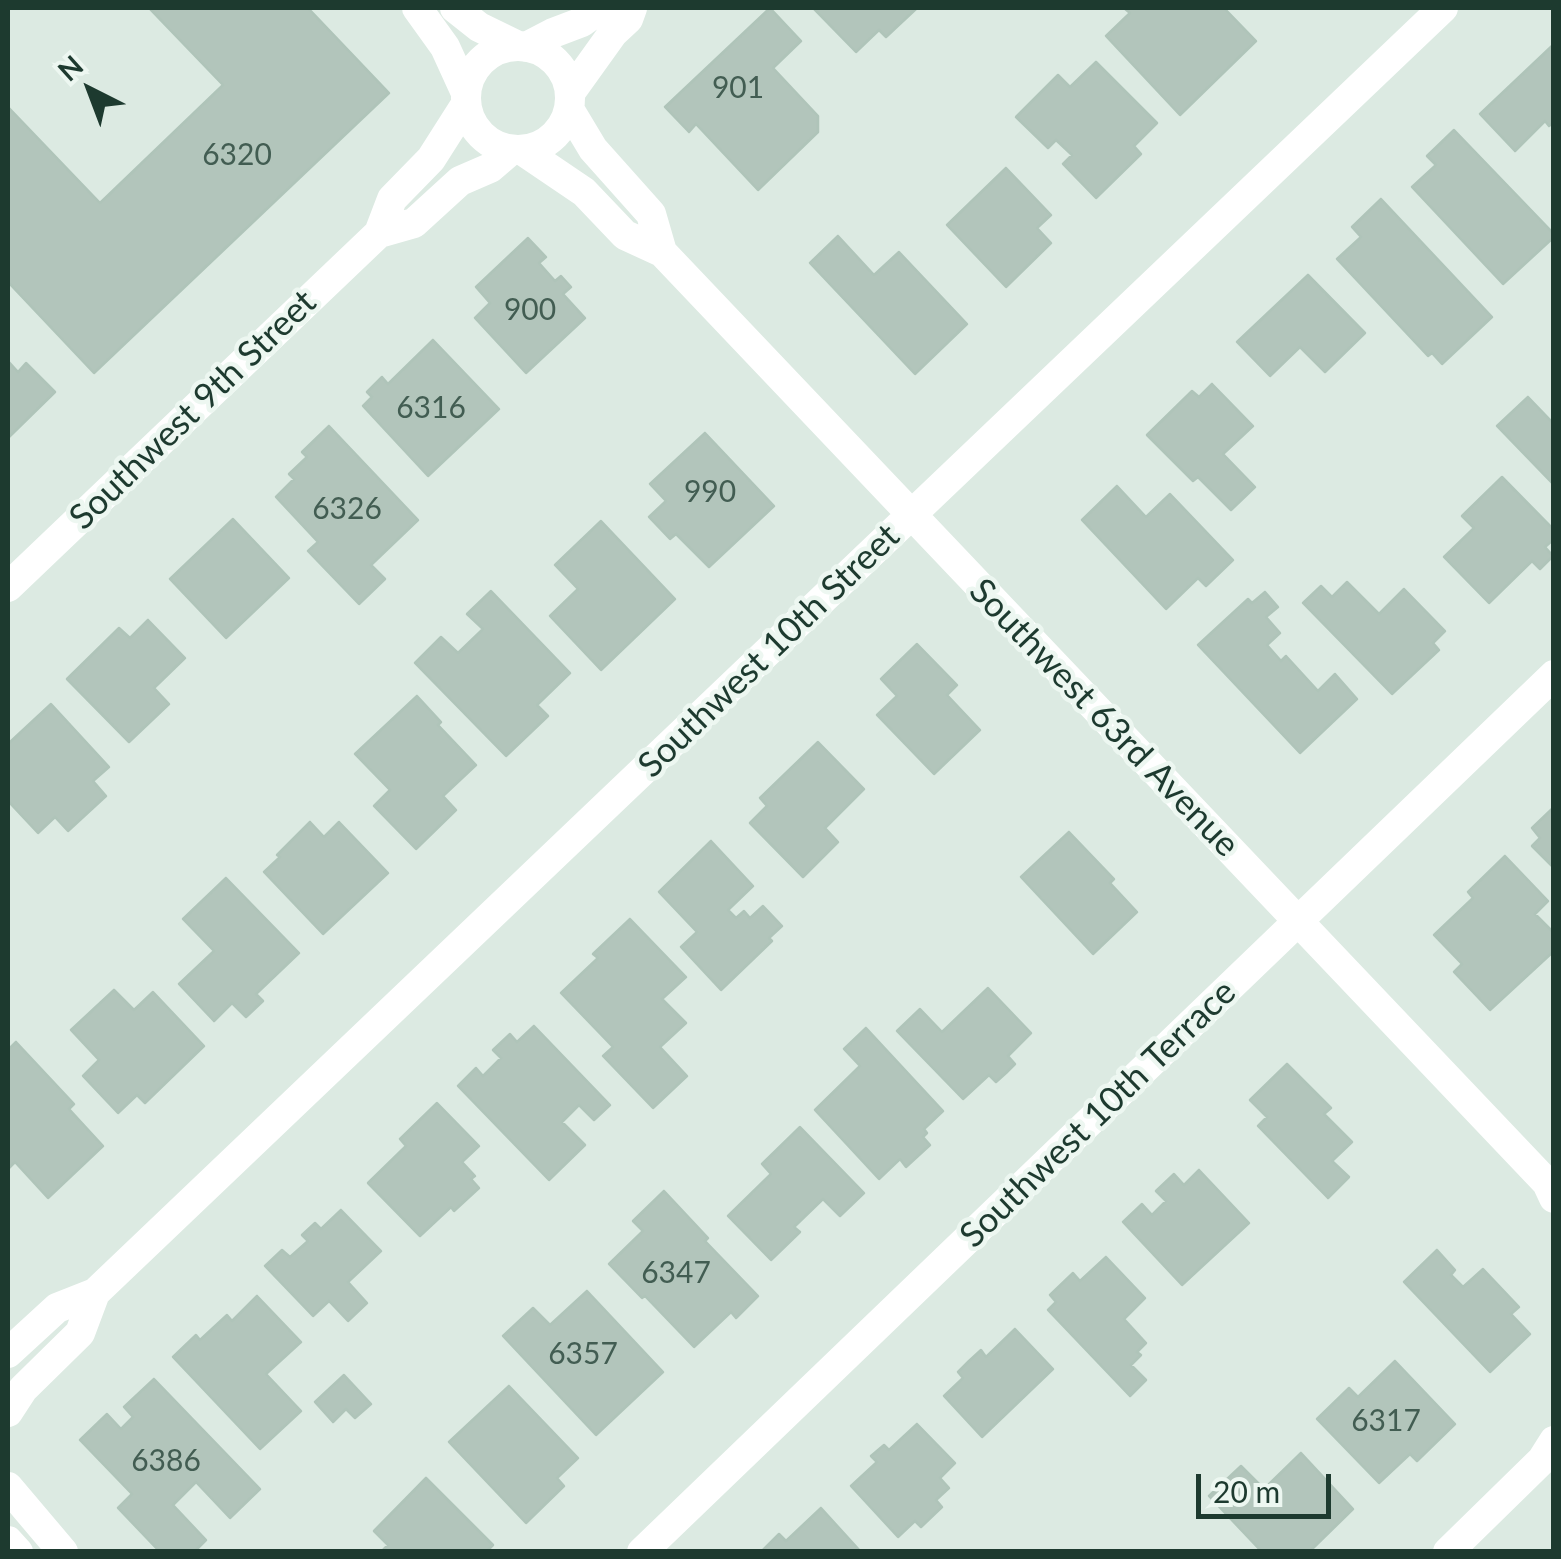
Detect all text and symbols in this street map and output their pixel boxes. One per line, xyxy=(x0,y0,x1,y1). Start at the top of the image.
north arrow xyxy=(40,40,140,140)
text: N xyxy=(51,48,89,88)
house number: 901 xyxy=(712,70,764,106)
house number: 6320 xyxy=(202,137,272,173)
street label: Southwest 9th Street xyxy=(61,282,325,538)
house number: 900 xyxy=(504,292,556,328)
house number: 6316 xyxy=(396,390,466,426)
house number: 990 xyxy=(684,474,736,510)
house number: 6326 xyxy=(312,491,382,527)
street label: Southwest 10th Street xyxy=(630,516,908,786)
street label: Southwest 63rd Avenue xyxy=(960,570,1248,866)
street label: Southwest 10th Terrace xyxy=(952,972,1244,1256)
house number: 6347 xyxy=(641,1255,711,1291)
house number: 6357 xyxy=(548,1336,618,1372)
house number: 6317 xyxy=(1351,1403,1421,1439)
house number: 6386 xyxy=(131,1443,201,1479)
scale bar xyxy=(1201,1454,1336,1516)
text: 20 m xyxy=(1213,1473,1280,1509)

